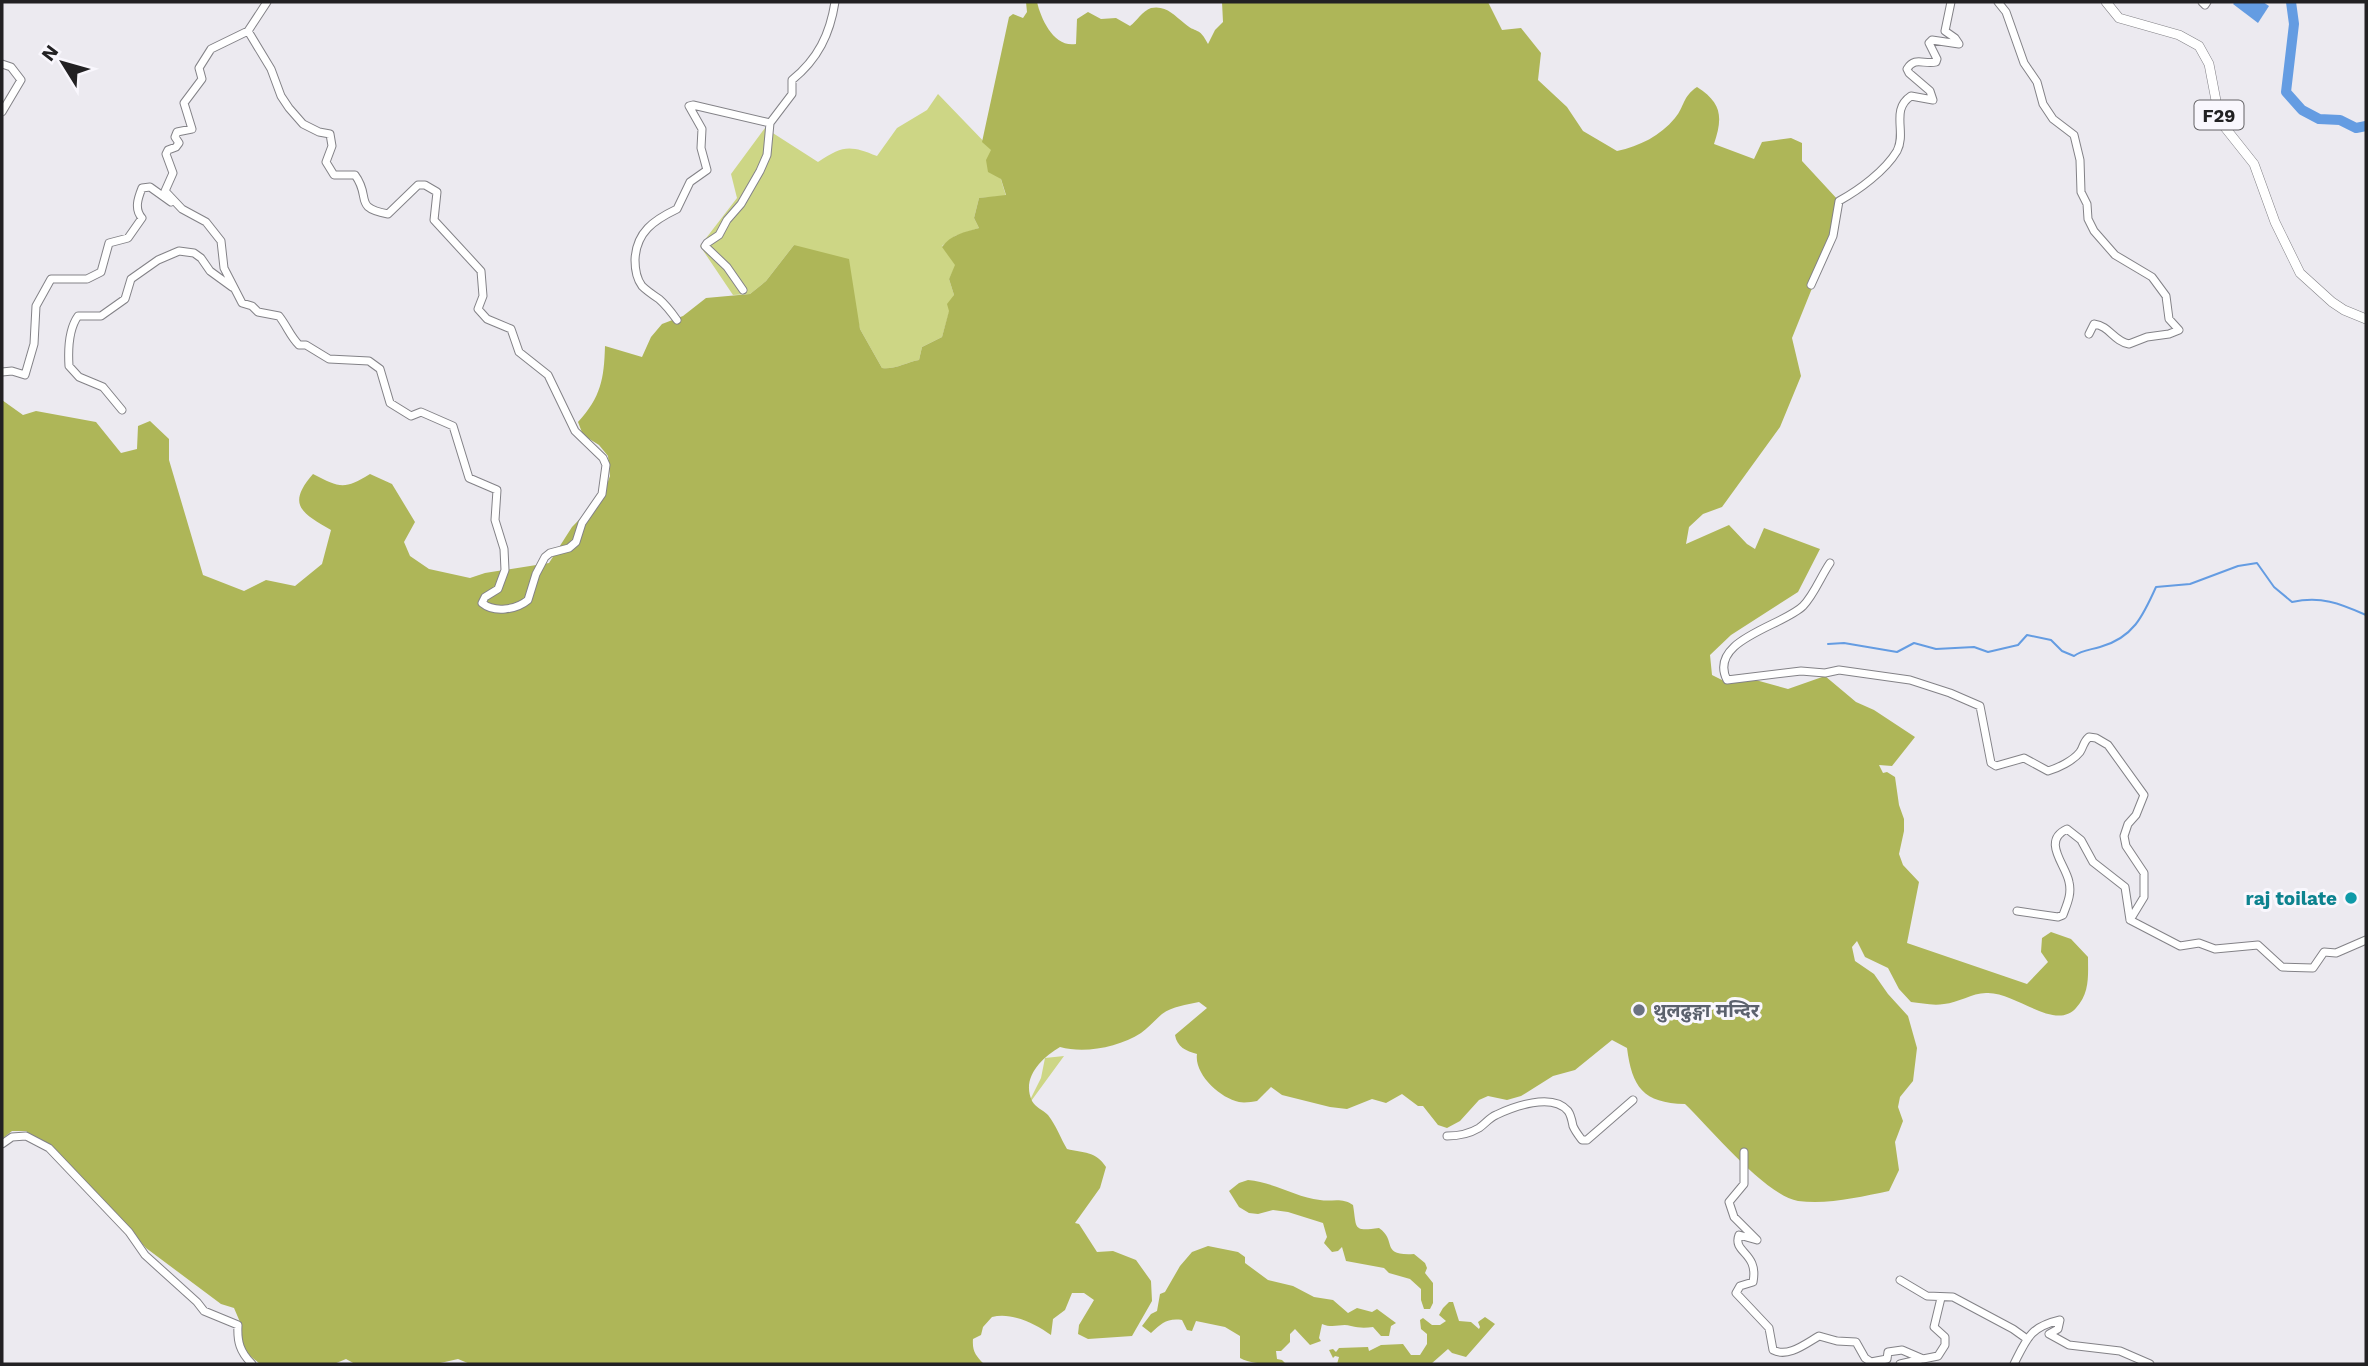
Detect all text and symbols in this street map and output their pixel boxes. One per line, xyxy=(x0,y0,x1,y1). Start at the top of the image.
north arrow xyxy=(28,28,98,98)
text: N xyxy=(36,41,63,66)
road number: F29 xyxy=(2194,100,2244,130)
place label: raj toilate xyxy=(2246,887,2337,910)
marker: raj toilate xyxy=(2343,890,2359,906)
place label: थुलढुङ्गा मन्दिर xyxy=(1653,999,1760,1023)
marker: थुलढुङ्गा मन्दिर xyxy=(1631,1002,1647,1018)

